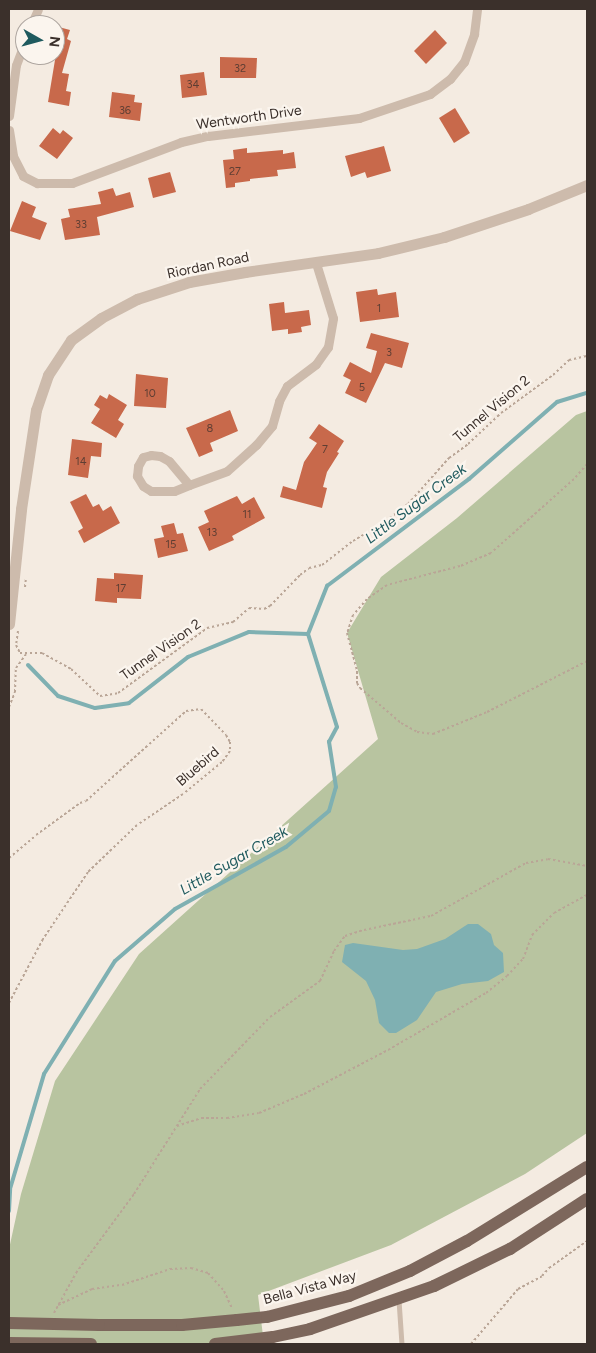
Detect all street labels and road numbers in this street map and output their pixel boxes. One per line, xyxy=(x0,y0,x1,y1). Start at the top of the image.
street label: Wentworth Drive xyxy=(195,102,303,134)
street label: Riordan Road xyxy=(165,249,251,283)
street label: Tunnel Vision 2 xyxy=(450,372,534,446)
street label: Tunnel Vision 2 xyxy=(117,616,205,684)
street label: Bluebird xyxy=(173,744,223,790)
street label: Bella Vista Way xyxy=(262,1268,358,1308)

